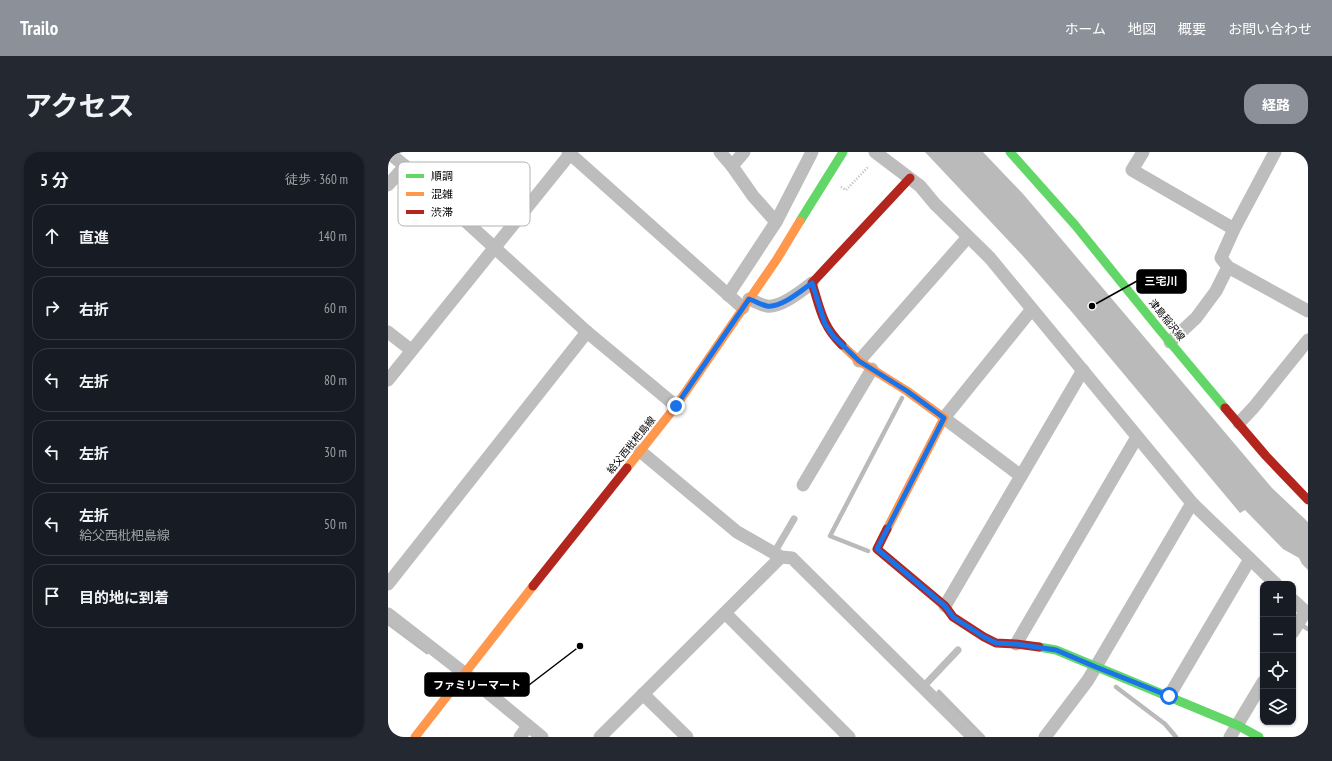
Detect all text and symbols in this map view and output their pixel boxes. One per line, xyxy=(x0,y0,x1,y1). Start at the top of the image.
text: Trailo xyxy=(20,16,58,40)
text: ホーム xyxy=(1064,20,1106,38)
text: 地図 xyxy=(1128,20,1156,38)
text: 概要 xyxy=(1178,20,1206,38)
text: お問い合わせ xyxy=(1228,20,1312,38)
button: 経路 xyxy=(1244,84,1308,124)
text: アクセス xyxy=(24,87,135,124)
legend xyxy=(398,162,530,226)
text: 5 分 xyxy=(40,169,69,191)
text: 順調 xyxy=(431,169,453,183)
text: 徒歩 · 360 m xyxy=(285,171,348,188)
text: 混雑 xyxy=(431,187,453,201)
text: 渋滞 xyxy=(431,205,453,219)
icon: ahead xyxy=(41,225,63,247)
text: 直進 xyxy=(79,228,109,247)
text: 140 m xyxy=(318,228,347,245)
callout: 三宅川 xyxy=(1137,270,1186,293)
text: 三宅川 xyxy=(1145,274,1178,288)
street label: 津島稲沢線 xyxy=(1146,296,1188,344)
icon: right xyxy=(41,297,63,319)
text: 右折 xyxy=(79,300,109,319)
text: 60 m xyxy=(324,300,347,317)
icon: left xyxy=(41,369,63,391)
text: 左折 xyxy=(79,372,109,391)
text: 80 m xyxy=(324,372,347,389)
route end xyxy=(667,397,685,415)
street label: 給父西枇杷島線 xyxy=(604,414,658,476)
icon: left xyxy=(41,441,63,463)
text: 左折 xyxy=(79,444,109,463)
text: 30 m xyxy=(324,444,347,461)
text: 左折 xyxy=(79,506,109,525)
icon: left xyxy=(41,513,63,535)
text: 50 m xyxy=(324,516,347,533)
text: 給父西枇杷島線 xyxy=(79,527,170,544)
map controls xyxy=(1260,581,1296,725)
button: + xyxy=(1260,581,1296,617)
icon: arrive xyxy=(41,585,63,607)
text: 目的地に到着 xyxy=(79,588,169,607)
button: − xyxy=(1260,617,1296,653)
button: locate xyxy=(1260,653,1296,689)
callout: ファミリーマート xyxy=(425,673,529,696)
text: ファミリーマート xyxy=(433,678,521,692)
route start xyxy=(1160,687,1178,705)
button: layers xyxy=(1260,689,1296,725)

